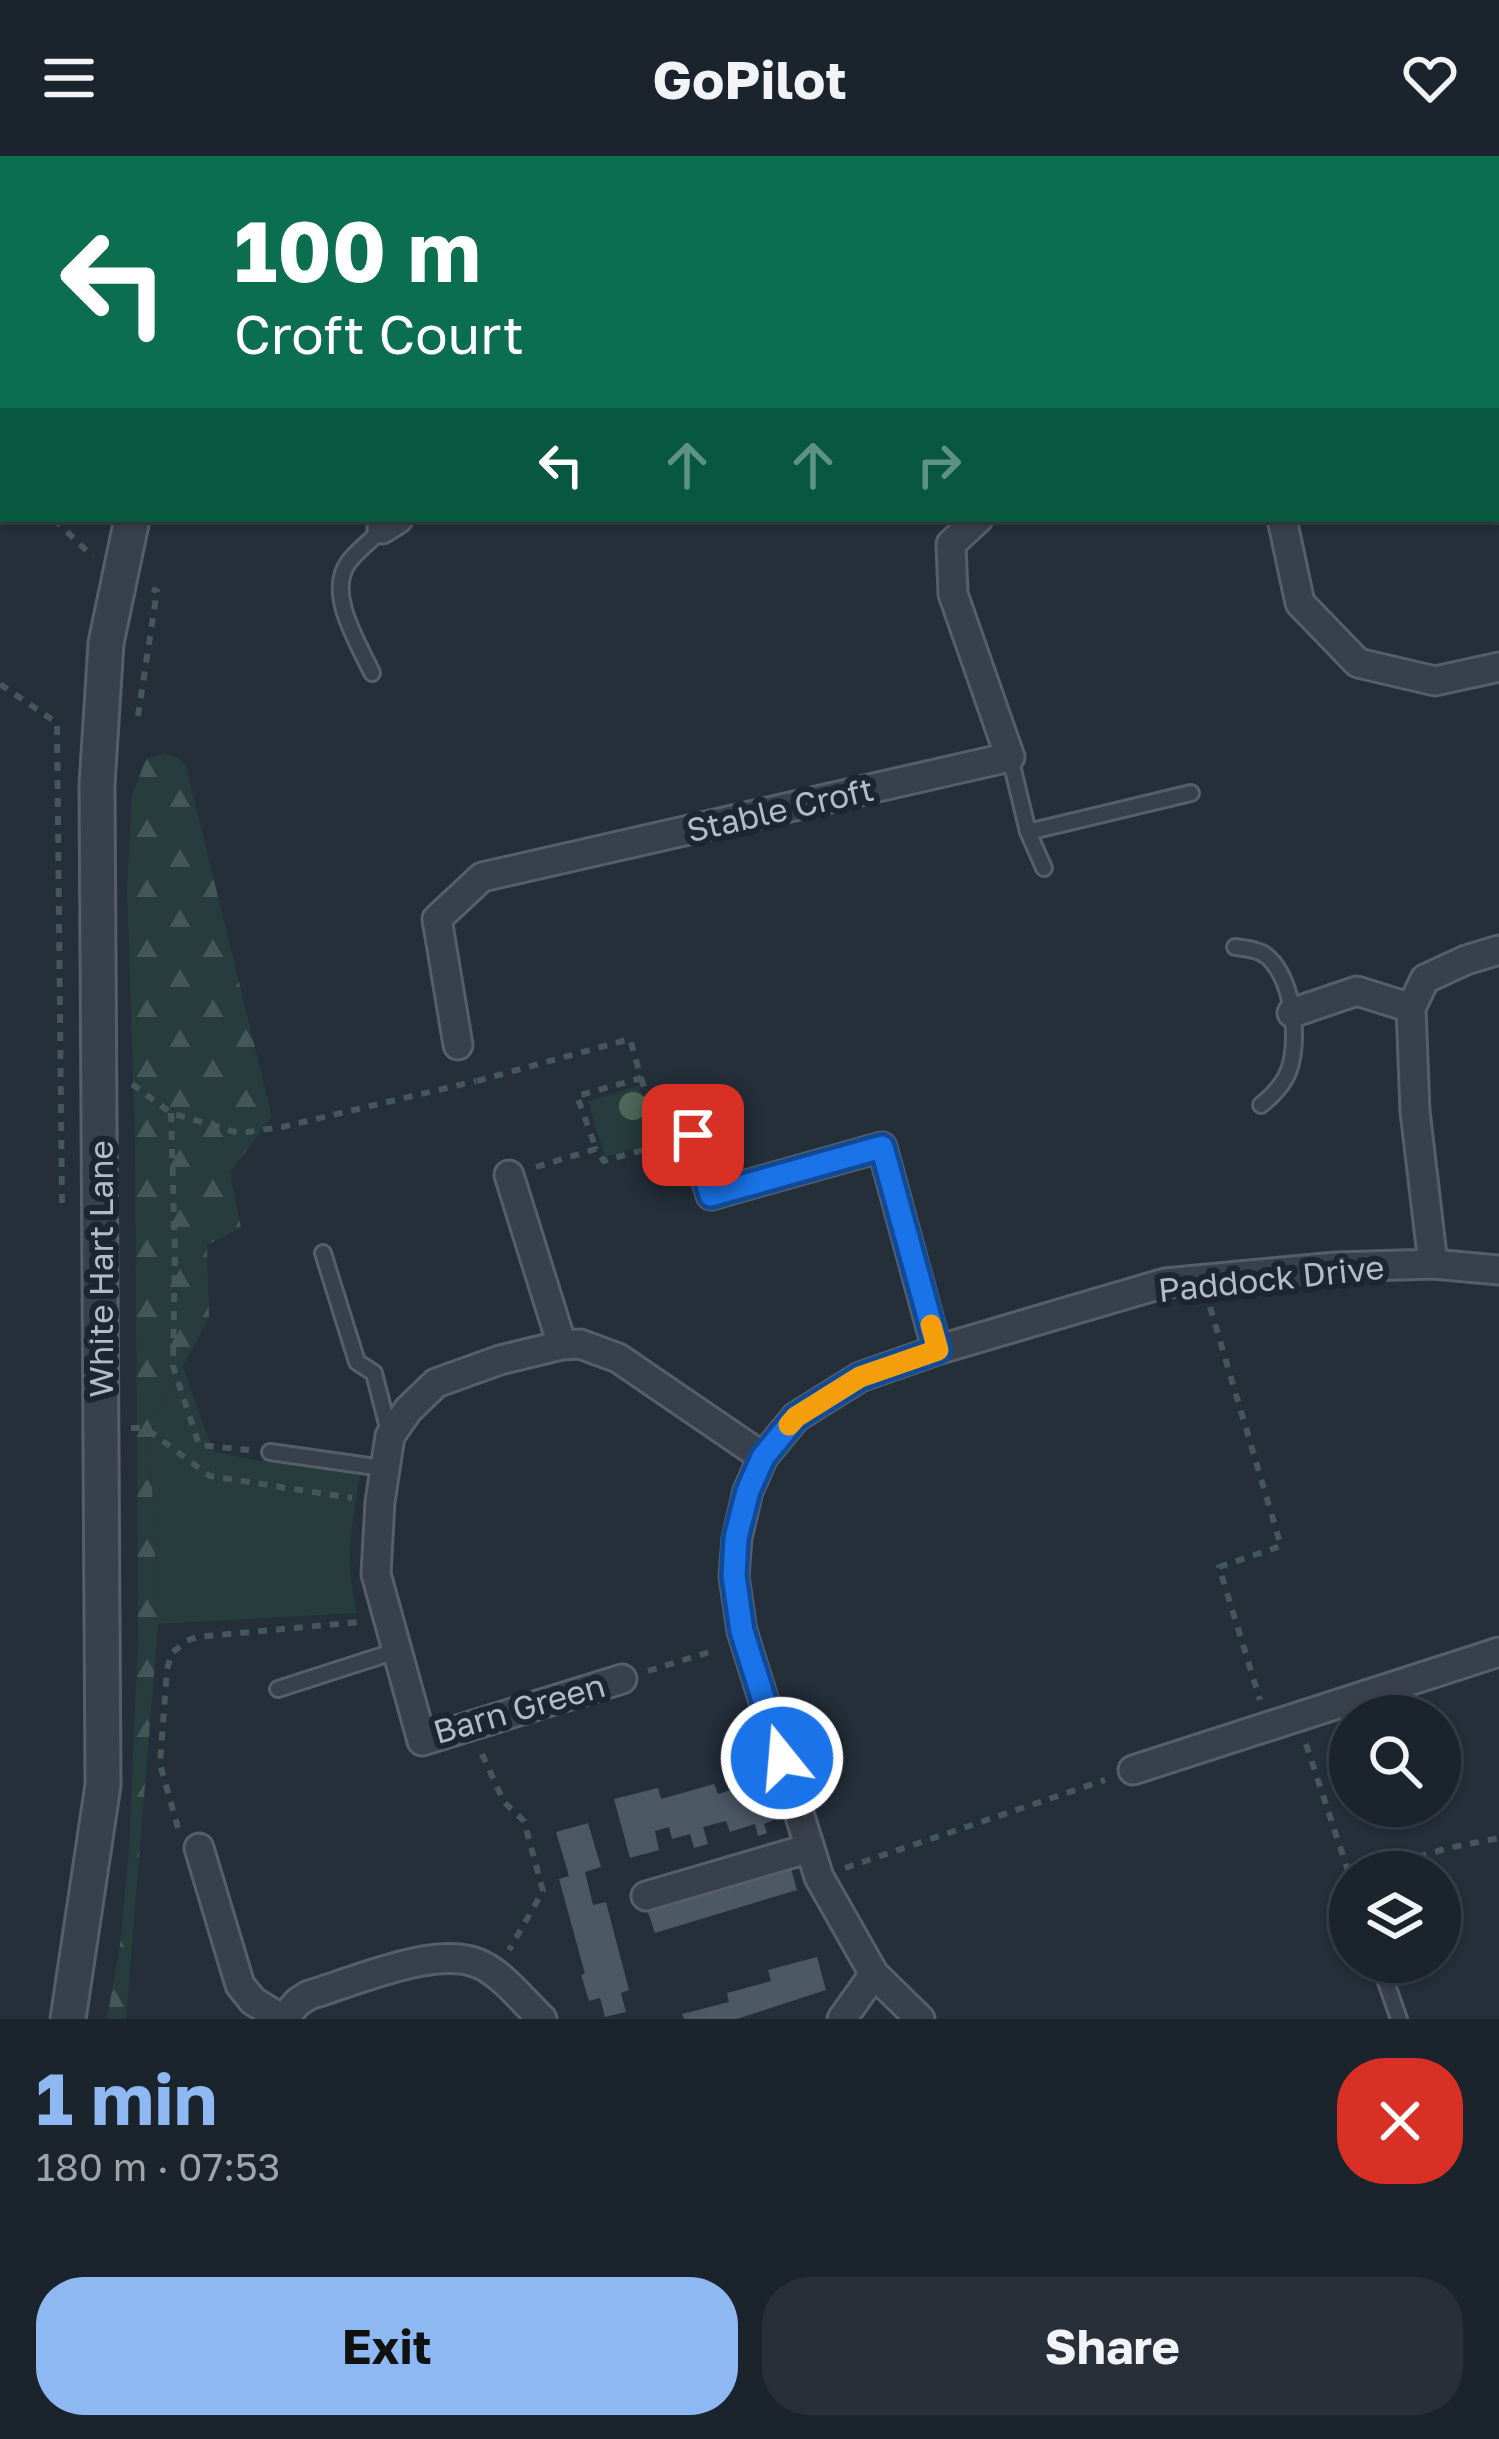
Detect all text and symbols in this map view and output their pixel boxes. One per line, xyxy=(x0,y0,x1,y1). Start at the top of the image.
icon: menu xyxy=(36,45,102,111)
icon: heart xyxy=(1397,45,1463,111)
text: GoPilot xyxy=(652,46,847,111)
text: 100 m xyxy=(234,200,481,300)
icon: left xyxy=(36,204,192,360)
text: Croft Court xyxy=(234,301,524,366)
icon: left xyxy=(528,432,594,498)
icon: ahead xyxy=(654,432,720,498)
icon: ahead xyxy=(780,432,846,498)
icon: right xyxy=(906,432,972,498)
street label: Stable Croft xyxy=(683,769,877,849)
pin xyxy=(642,1084,744,1186)
icon: arrive xyxy=(660,1102,726,1168)
street label: White Hart Lane xyxy=(81,1140,120,1398)
street label: Paddock Drive xyxy=(1156,1247,1386,1309)
street label: Barn Green xyxy=(429,1665,609,1751)
position arrow xyxy=(719,1695,845,1821)
map controls xyxy=(1329,1695,1461,1983)
button: search xyxy=(1329,1695,1461,1827)
button: layers xyxy=(1329,1851,1461,1983)
text: 1 min xyxy=(36,2054,217,2141)
button: close xyxy=(1337,2058,1463,2184)
text: 180 m · 07:53 xyxy=(36,2143,280,2190)
button: Exit xyxy=(36,2277,738,2415)
button: Share xyxy=(762,2277,1463,2415)

